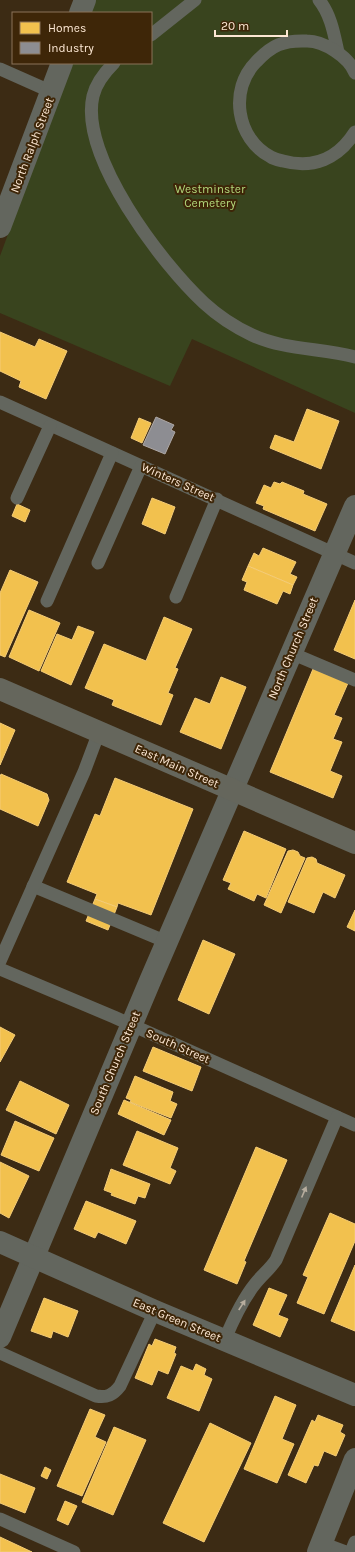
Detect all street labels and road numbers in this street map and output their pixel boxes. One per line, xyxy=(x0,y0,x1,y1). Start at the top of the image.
street label: North Ralph Street xyxy=(7,95,57,195)
street label: Winters Street xyxy=(139,460,217,505)
street label: North Church Street xyxy=(265,595,321,701)
street label: East Main Street xyxy=(133,741,222,791)
street label: South Church Street xyxy=(87,1009,143,1117)
street label: South Street xyxy=(144,1026,213,1067)
street label: East Green Street xyxy=(131,1295,224,1345)

